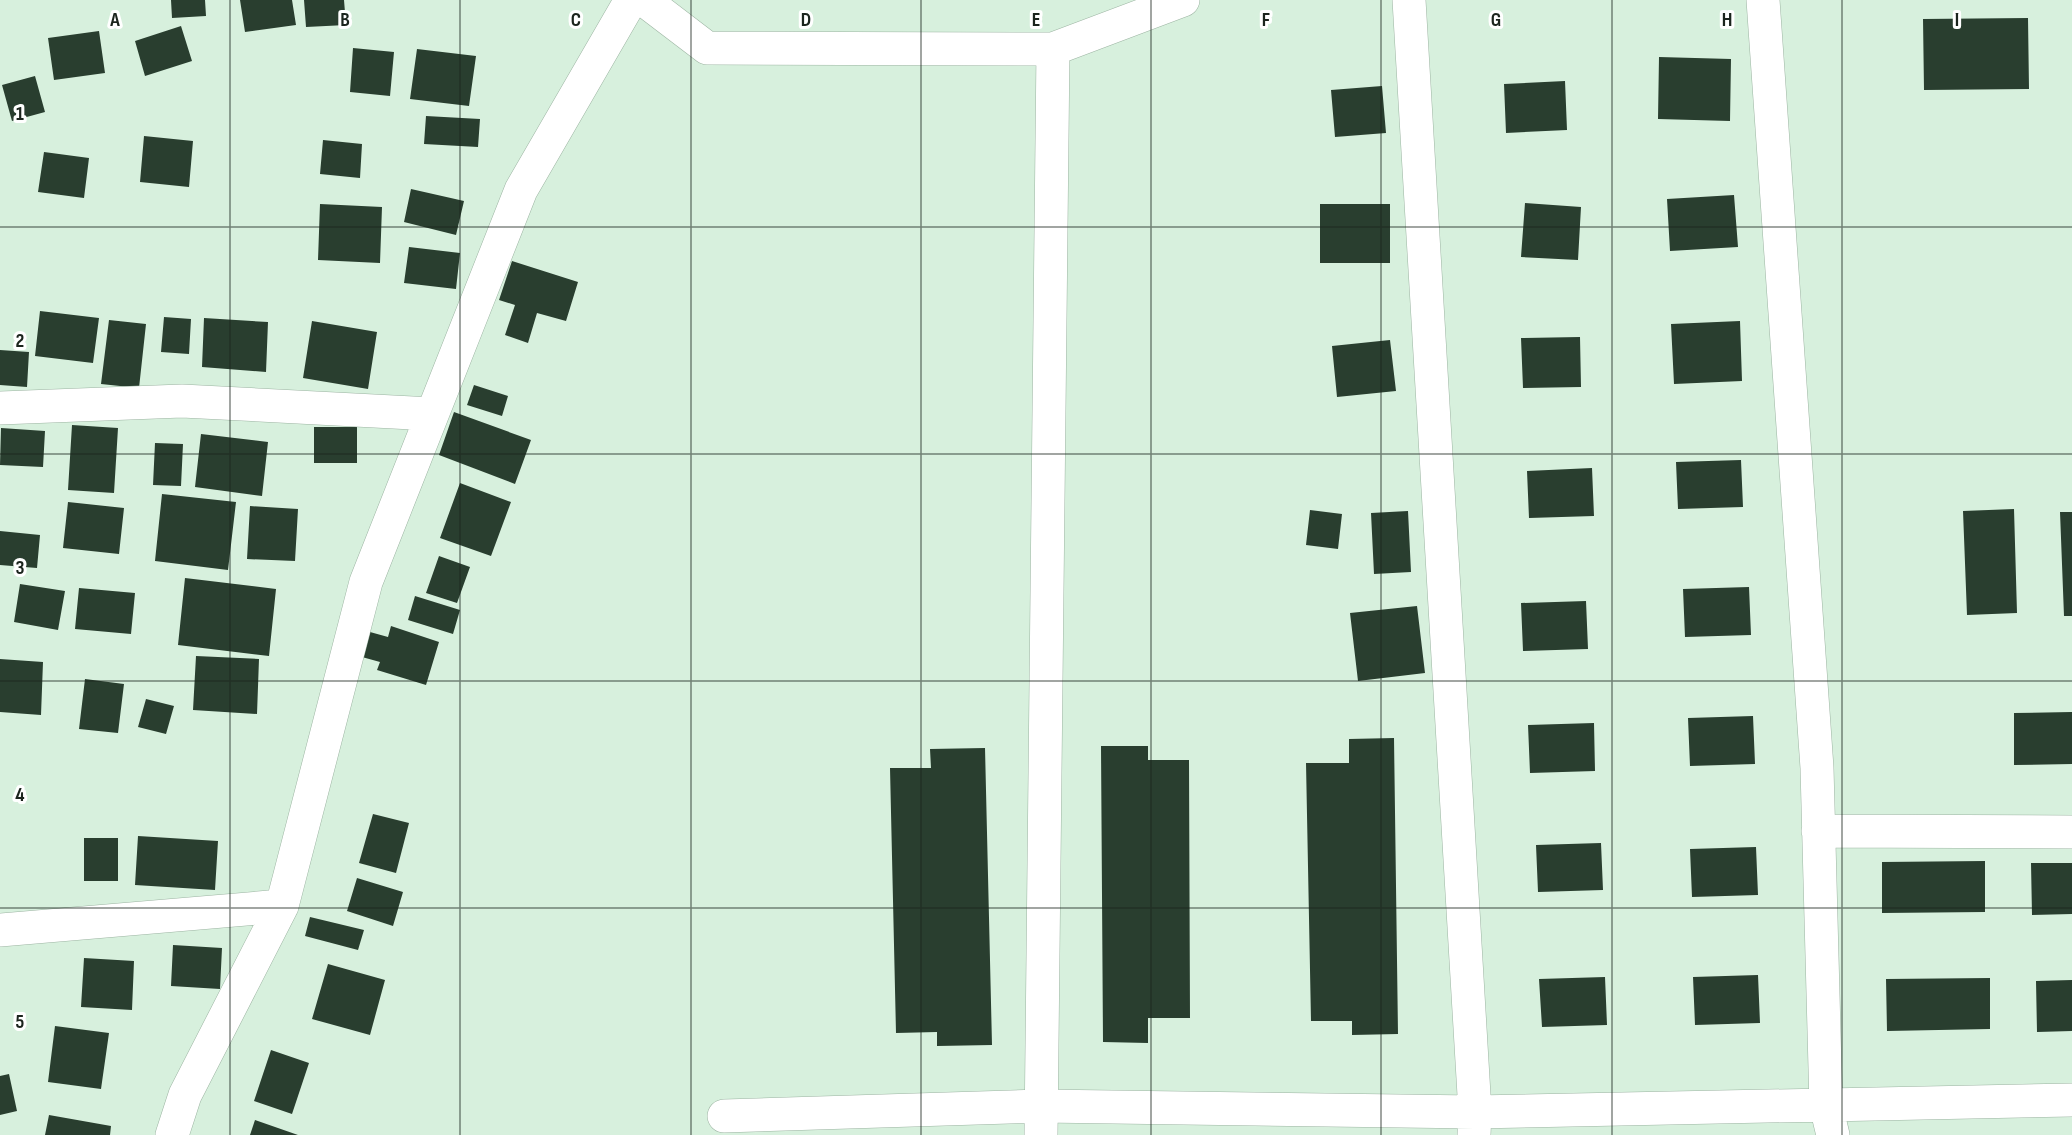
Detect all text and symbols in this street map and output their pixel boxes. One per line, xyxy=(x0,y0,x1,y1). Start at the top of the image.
text: A xyxy=(109,8,120,32)
text: B xyxy=(340,8,350,32)
text: C xyxy=(571,8,581,32)
text: D xyxy=(801,8,811,32)
text: E xyxy=(1032,8,1040,32)
text: F xyxy=(1262,8,1270,32)
text: G xyxy=(1491,8,1501,32)
text: H xyxy=(1722,8,1732,32)
text: I xyxy=(1955,8,1959,32)
text: 1 xyxy=(16,102,24,126)
text: 2 xyxy=(16,329,24,353)
text: 3 xyxy=(16,556,25,580)
text: 4 xyxy=(15,783,25,807)
text: 5 xyxy=(16,1010,25,1034)

